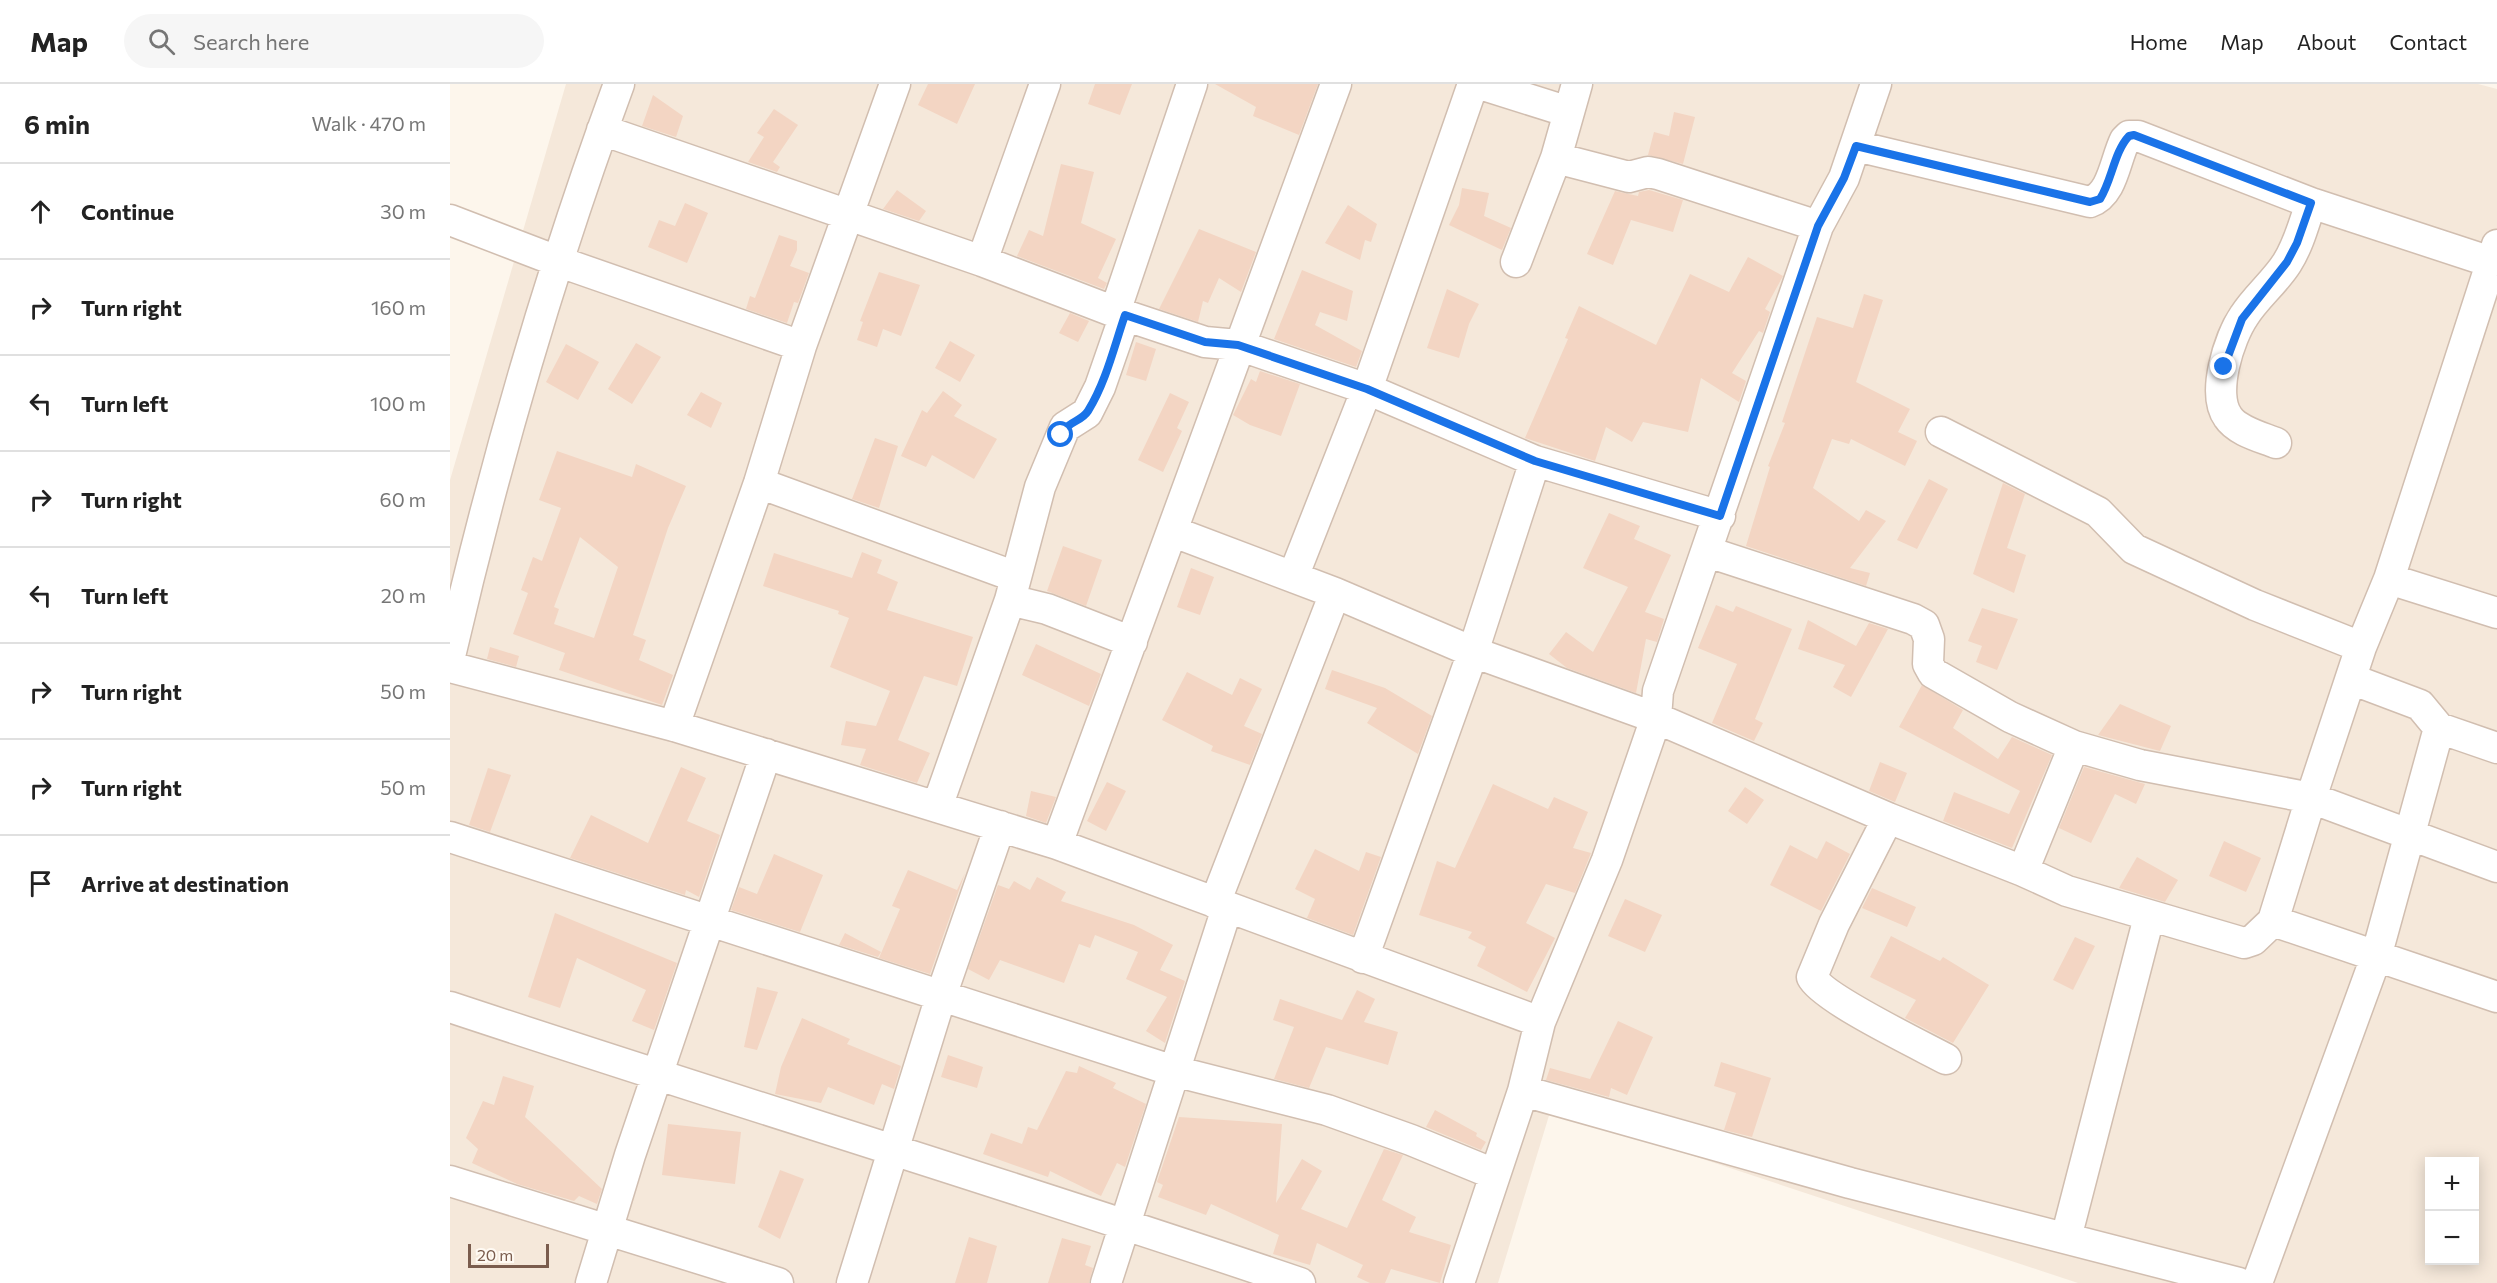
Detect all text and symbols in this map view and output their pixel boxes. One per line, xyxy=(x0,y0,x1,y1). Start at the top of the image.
search box xyxy=(124,14,544,68)
text: Map xyxy=(30,24,88,58)
icon: search xyxy=(145,25,178,58)
text: Search here xyxy=(193,28,309,55)
text: Home xyxy=(2130,29,2187,54)
text: Map xyxy=(2220,29,2264,54)
text: About xyxy=(2297,29,2356,54)
text: Contact xyxy=(2389,29,2467,54)
text: 6 min xyxy=(24,108,90,139)
text: Walk · 470 m xyxy=(311,111,426,135)
icon: ahead xyxy=(24,195,57,228)
text: Continue xyxy=(81,198,174,225)
text: 30 m xyxy=(380,199,426,223)
icon: right xyxy=(24,291,57,324)
text: Turn right xyxy=(81,294,182,321)
text: 160 m xyxy=(371,295,426,319)
route end xyxy=(2210,353,2236,379)
icon: left xyxy=(24,387,57,420)
text: Turn left xyxy=(81,390,168,417)
text: 100 m xyxy=(370,391,426,415)
route start xyxy=(1047,421,1073,447)
icon: right xyxy=(24,483,57,516)
text: Turn right xyxy=(81,486,182,513)
text: 60 m xyxy=(380,487,426,511)
icon: left xyxy=(24,579,57,612)
text: Turn left xyxy=(81,582,168,609)
text: 20 m xyxy=(381,583,426,607)
icon: right xyxy=(24,675,57,708)
text: Turn right xyxy=(81,678,182,705)
text: 50 m xyxy=(380,679,426,703)
icon: right xyxy=(24,771,57,804)
text: Turn right xyxy=(81,774,182,801)
text: 50 m xyxy=(380,775,426,799)
icon: arrive xyxy=(24,867,57,900)
text: Arrive at destination xyxy=(81,870,289,897)
map controls xyxy=(2425,1157,2479,1265)
button: + xyxy=(2425,1157,2479,1211)
button: − xyxy=(2425,1211,2479,1265)
scale bar xyxy=(468,1241,549,1268)
text: 20 m xyxy=(477,1245,513,1264)

